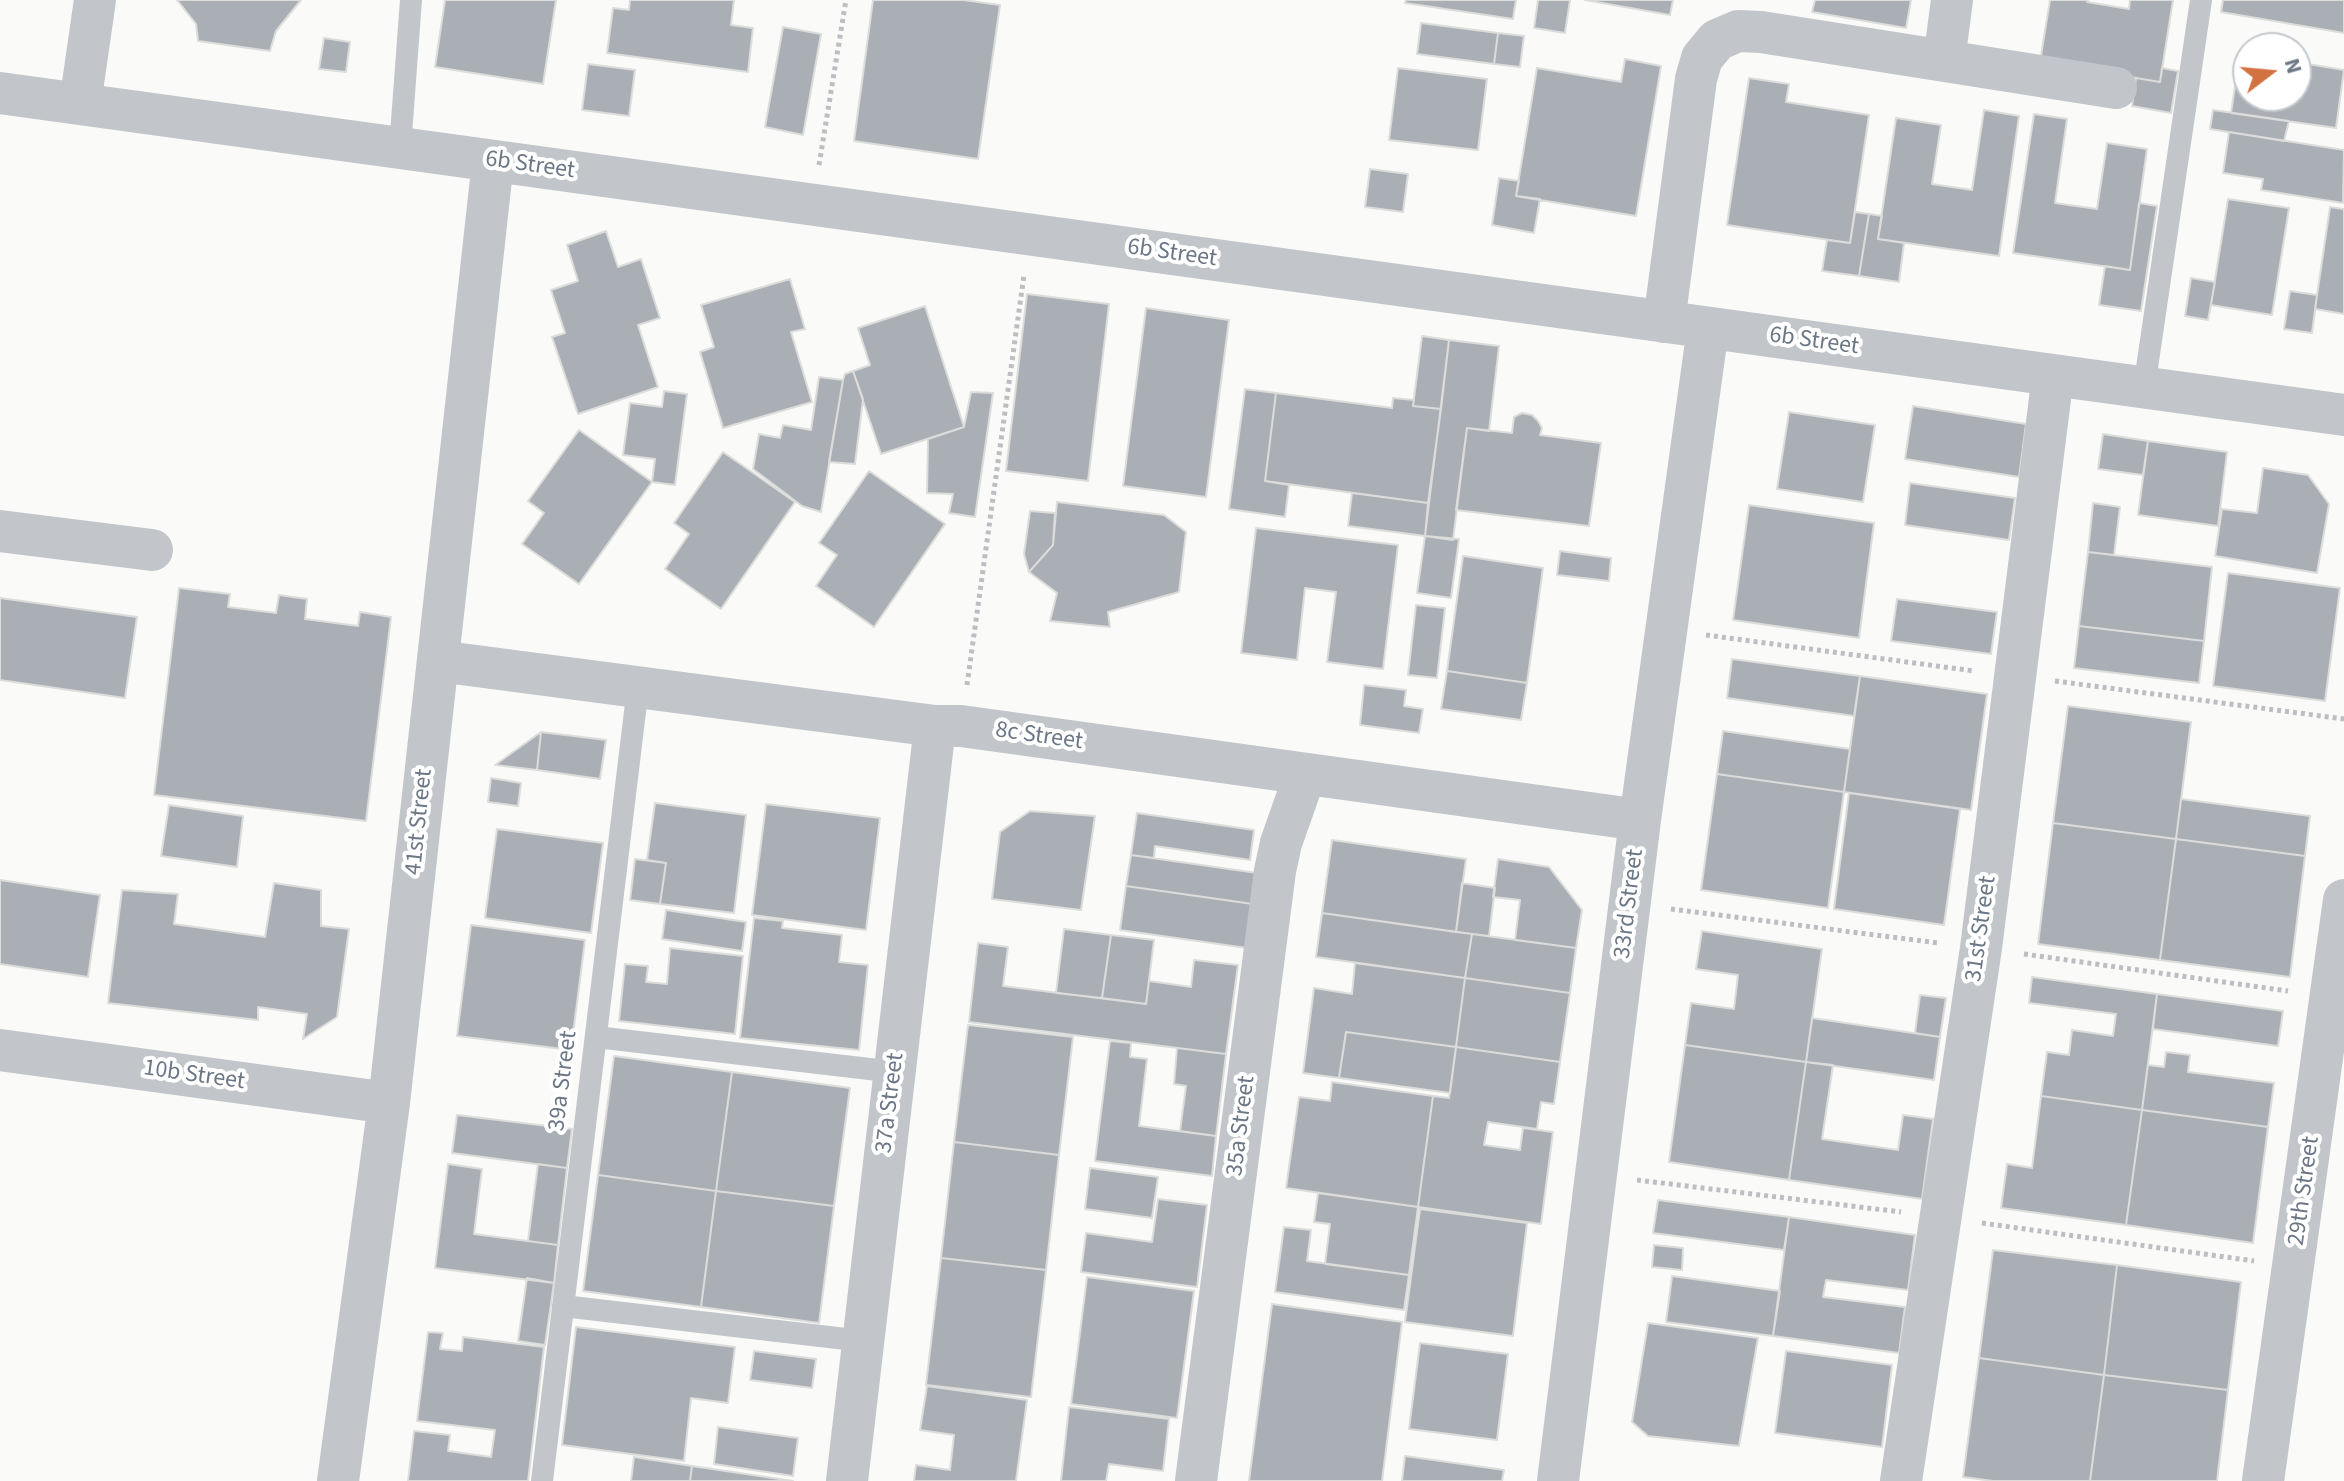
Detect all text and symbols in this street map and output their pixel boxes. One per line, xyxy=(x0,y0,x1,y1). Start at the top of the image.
north arrow xyxy=(2232,32,2312,112)
text: N xyxy=(2276,54,2311,77)
street label: 6b Street xyxy=(483,145,577,187)
street label: 6b Street xyxy=(1125,233,1219,275)
street label: 6b Street xyxy=(1767,321,1861,363)
street label: 8c Street xyxy=(994,717,1084,757)
street label: 41st Street xyxy=(400,768,440,876)
street label: 33rd Street xyxy=(1609,848,1651,960)
street label: 31st Street xyxy=(1960,874,2004,984)
street label: 39a Street xyxy=(544,1029,584,1133)
street label: 37a Street xyxy=(871,1051,911,1155)
street label: 10b Street xyxy=(141,1055,247,1097)
street label: 35a Street xyxy=(1222,1074,1262,1178)
street label: 29th Street xyxy=(2283,1135,2327,1247)

